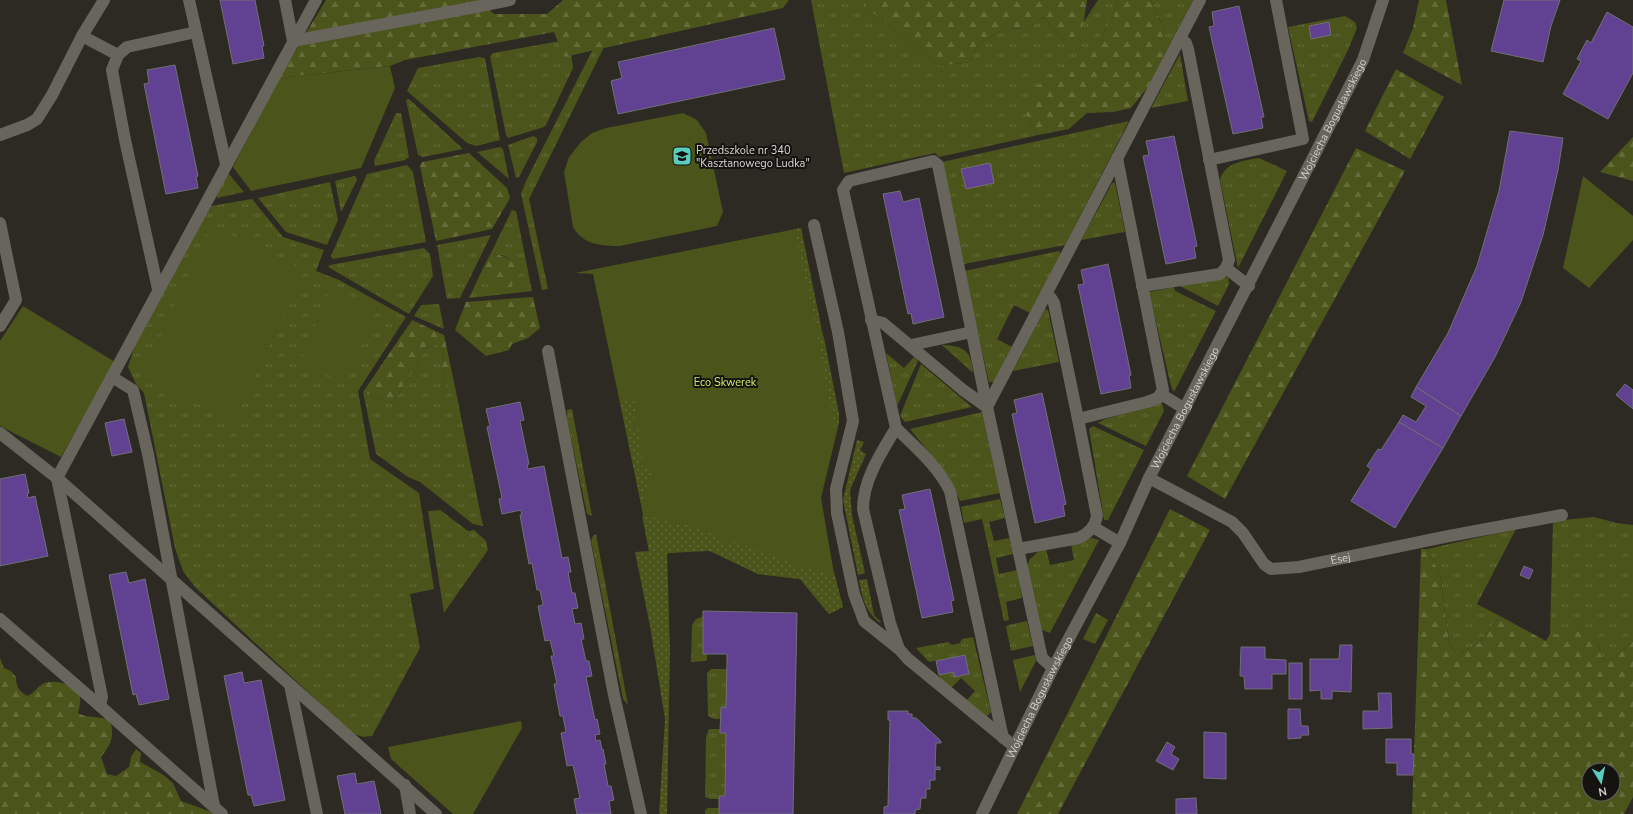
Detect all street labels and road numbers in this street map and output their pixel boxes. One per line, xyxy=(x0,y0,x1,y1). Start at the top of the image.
street label: Wojciecha Bogusławskiego xyxy=(1295,56,1370,183)
street label: Wojciecha Bogusławskiego xyxy=(1148,345,1223,472)
street label: Esej xyxy=(1329,550,1352,568)
street label: Wojciecha Bogusławskiego xyxy=(1003,634,1077,761)

